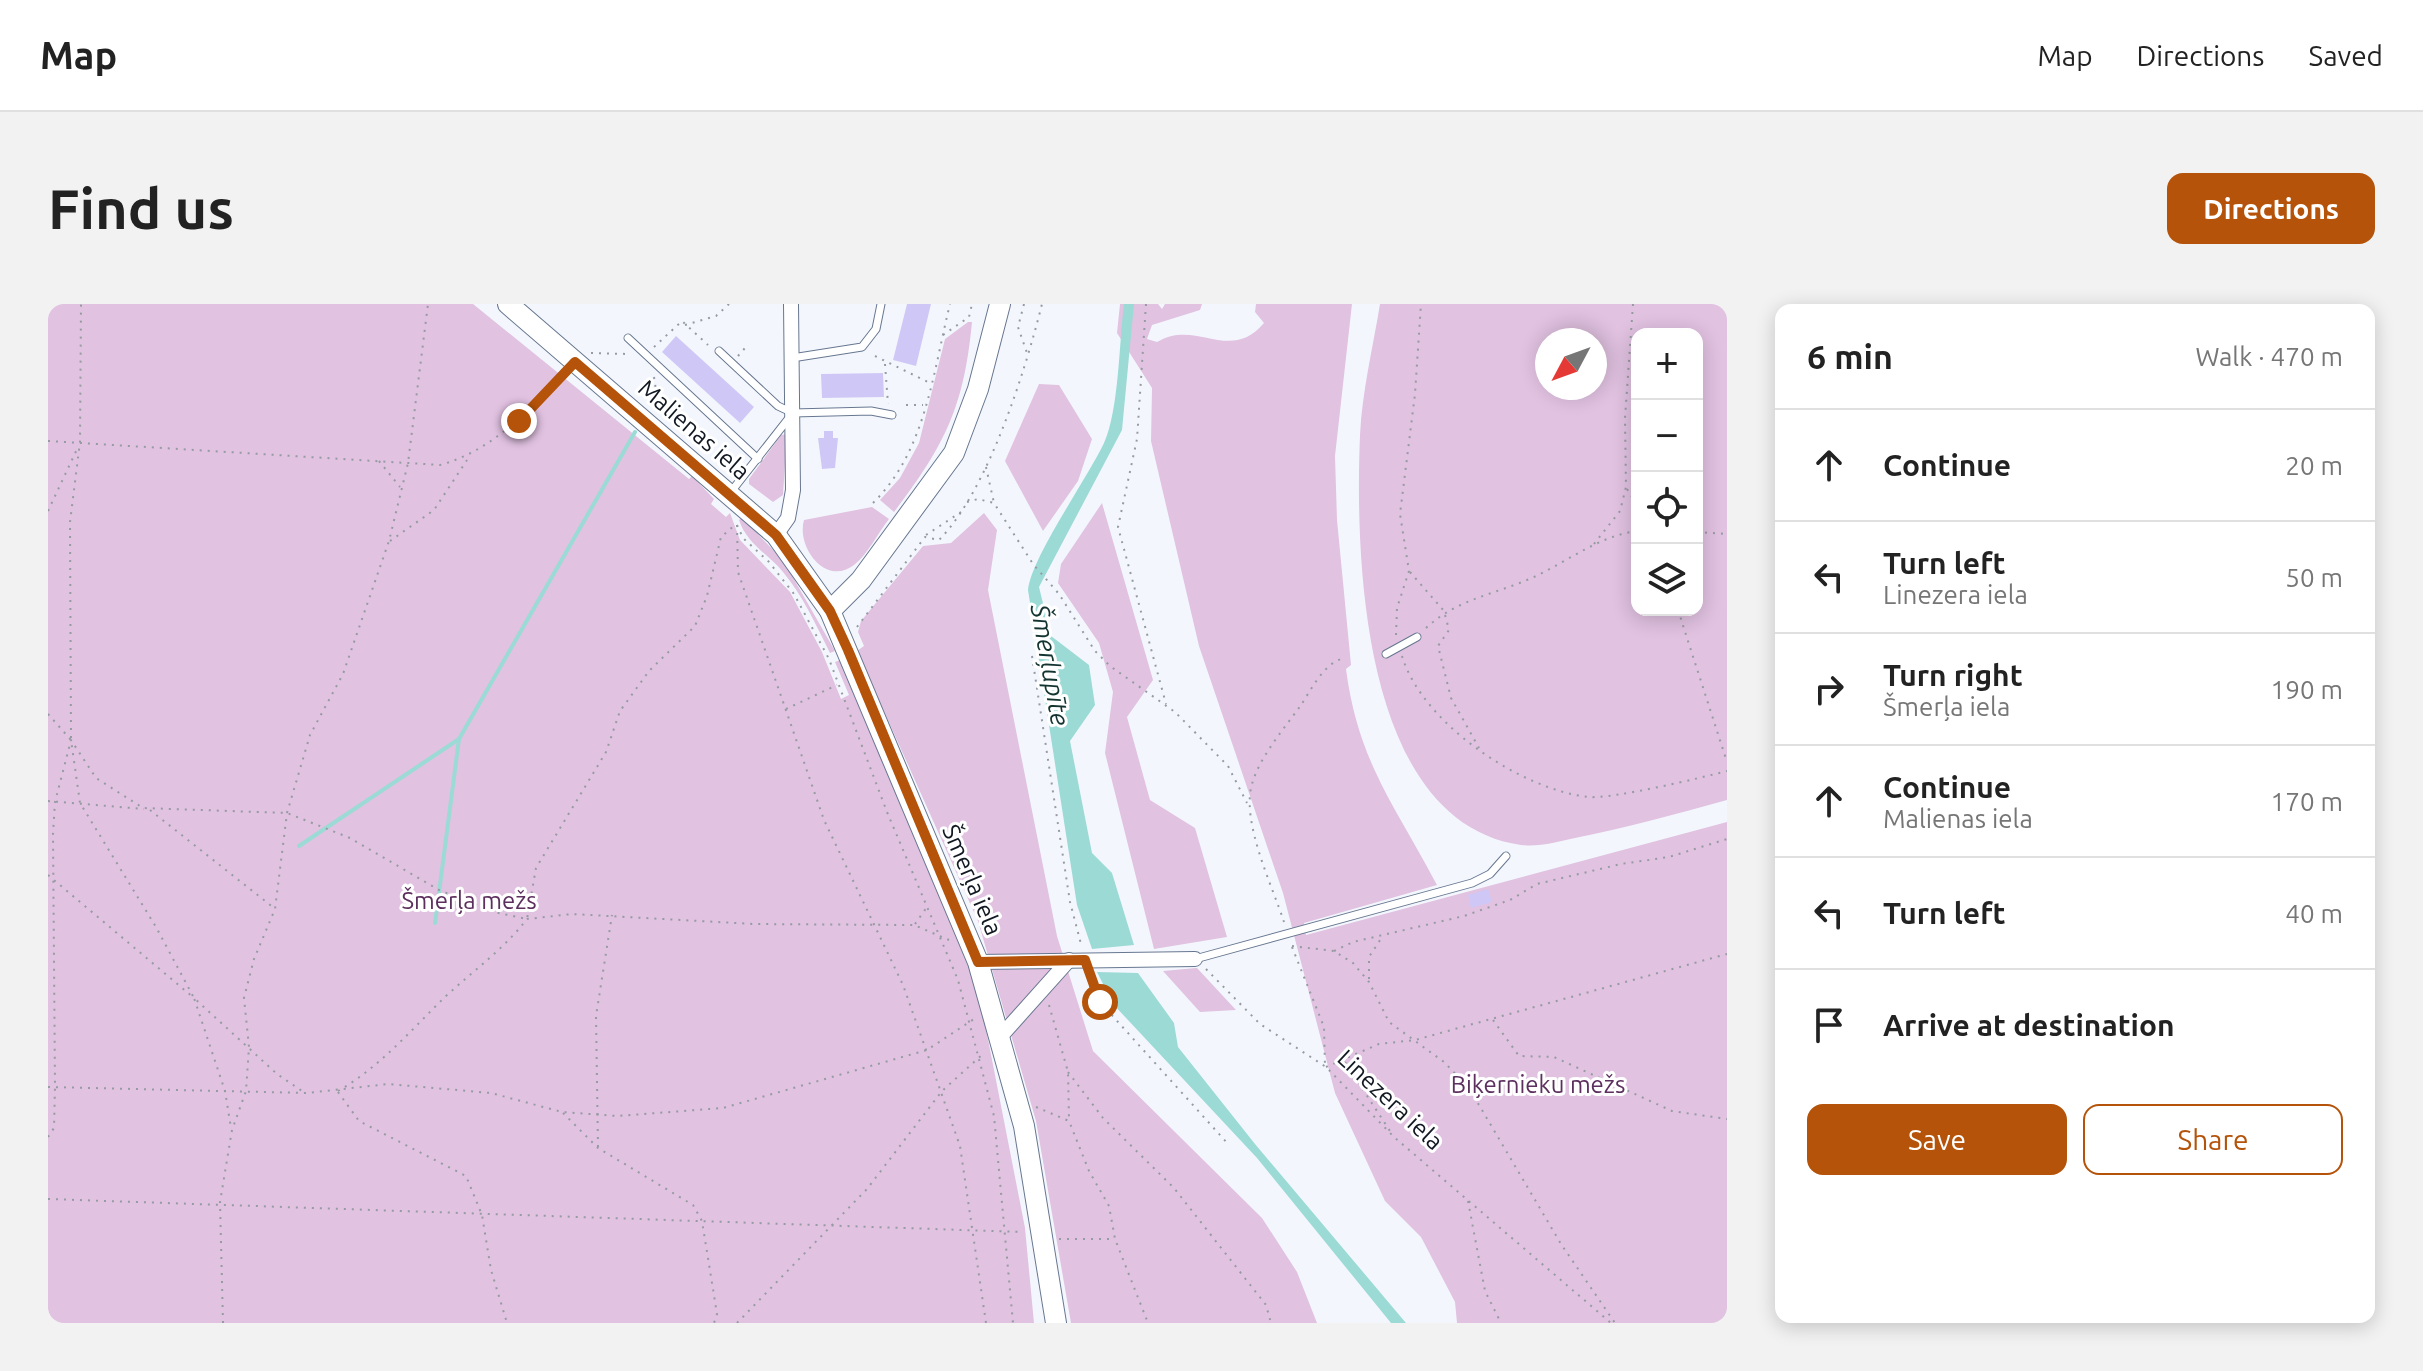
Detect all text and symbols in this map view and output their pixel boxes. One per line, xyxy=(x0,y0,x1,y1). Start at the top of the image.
text: Map xyxy=(40,34,117,76)
text: Map xyxy=(2037,40,2093,71)
text: Directions xyxy=(2137,40,2264,71)
text: Saved xyxy=(2308,40,2383,71)
button: Directions xyxy=(2167,173,2375,244)
text: Find us xyxy=(48,177,234,240)
north arrow xyxy=(1535,328,1607,400)
map controls xyxy=(1631,328,1703,616)
button: + xyxy=(1631,328,1703,400)
text: 6 min xyxy=(1807,337,1893,375)
text: Walk · 470 m xyxy=(2195,342,2343,371)
street label: Malienas iela xyxy=(633,374,755,485)
button: − xyxy=(1631,400,1703,472)
route end xyxy=(501,403,537,439)
icon: ahead xyxy=(1807,443,1851,487)
text: Continue xyxy=(1883,448,2011,482)
text: 20 m xyxy=(2285,451,2343,480)
button: locate xyxy=(1631,472,1703,544)
button: layers xyxy=(1631,544,1703,616)
text: Turn left xyxy=(1883,546,2005,580)
icon: left xyxy=(1807,555,1851,599)
text: 50 m xyxy=(2285,563,2343,592)
text: Linezera iela xyxy=(1883,580,2028,609)
water label: Šmerļupīte xyxy=(1025,601,1075,728)
text: Turn right xyxy=(1883,658,2023,692)
icon: right xyxy=(1807,667,1851,711)
text: 190 m xyxy=(2271,675,2343,704)
text: Šmerļa iela xyxy=(1883,692,2010,721)
text: Continue xyxy=(1883,770,2011,804)
icon: ahead xyxy=(1807,779,1851,823)
text: 170 m xyxy=(2271,787,2343,816)
text: Malienas iela xyxy=(1883,804,2033,833)
street label: Šmerļa iela xyxy=(937,820,1009,939)
park label: Šmerļa mežs xyxy=(401,886,537,914)
icon: left xyxy=(1807,891,1851,935)
text: Turn left xyxy=(1883,896,2005,930)
text: 40 m xyxy=(2285,899,2343,928)
route start xyxy=(1082,984,1118,1020)
icon: arrive xyxy=(1807,1003,1851,1047)
text: Arrive at destination xyxy=(1883,1008,2175,1042)
street label: Linezera iela xyxy=(1332,1044,1448,1155)
park label: Biķernieku mežs xyxy=(1451,1071,1625,1098)
button: Save xyxy=(1807,1104,2067,1175)
button: Share xyxy=(2083,1104,2343,1175)

